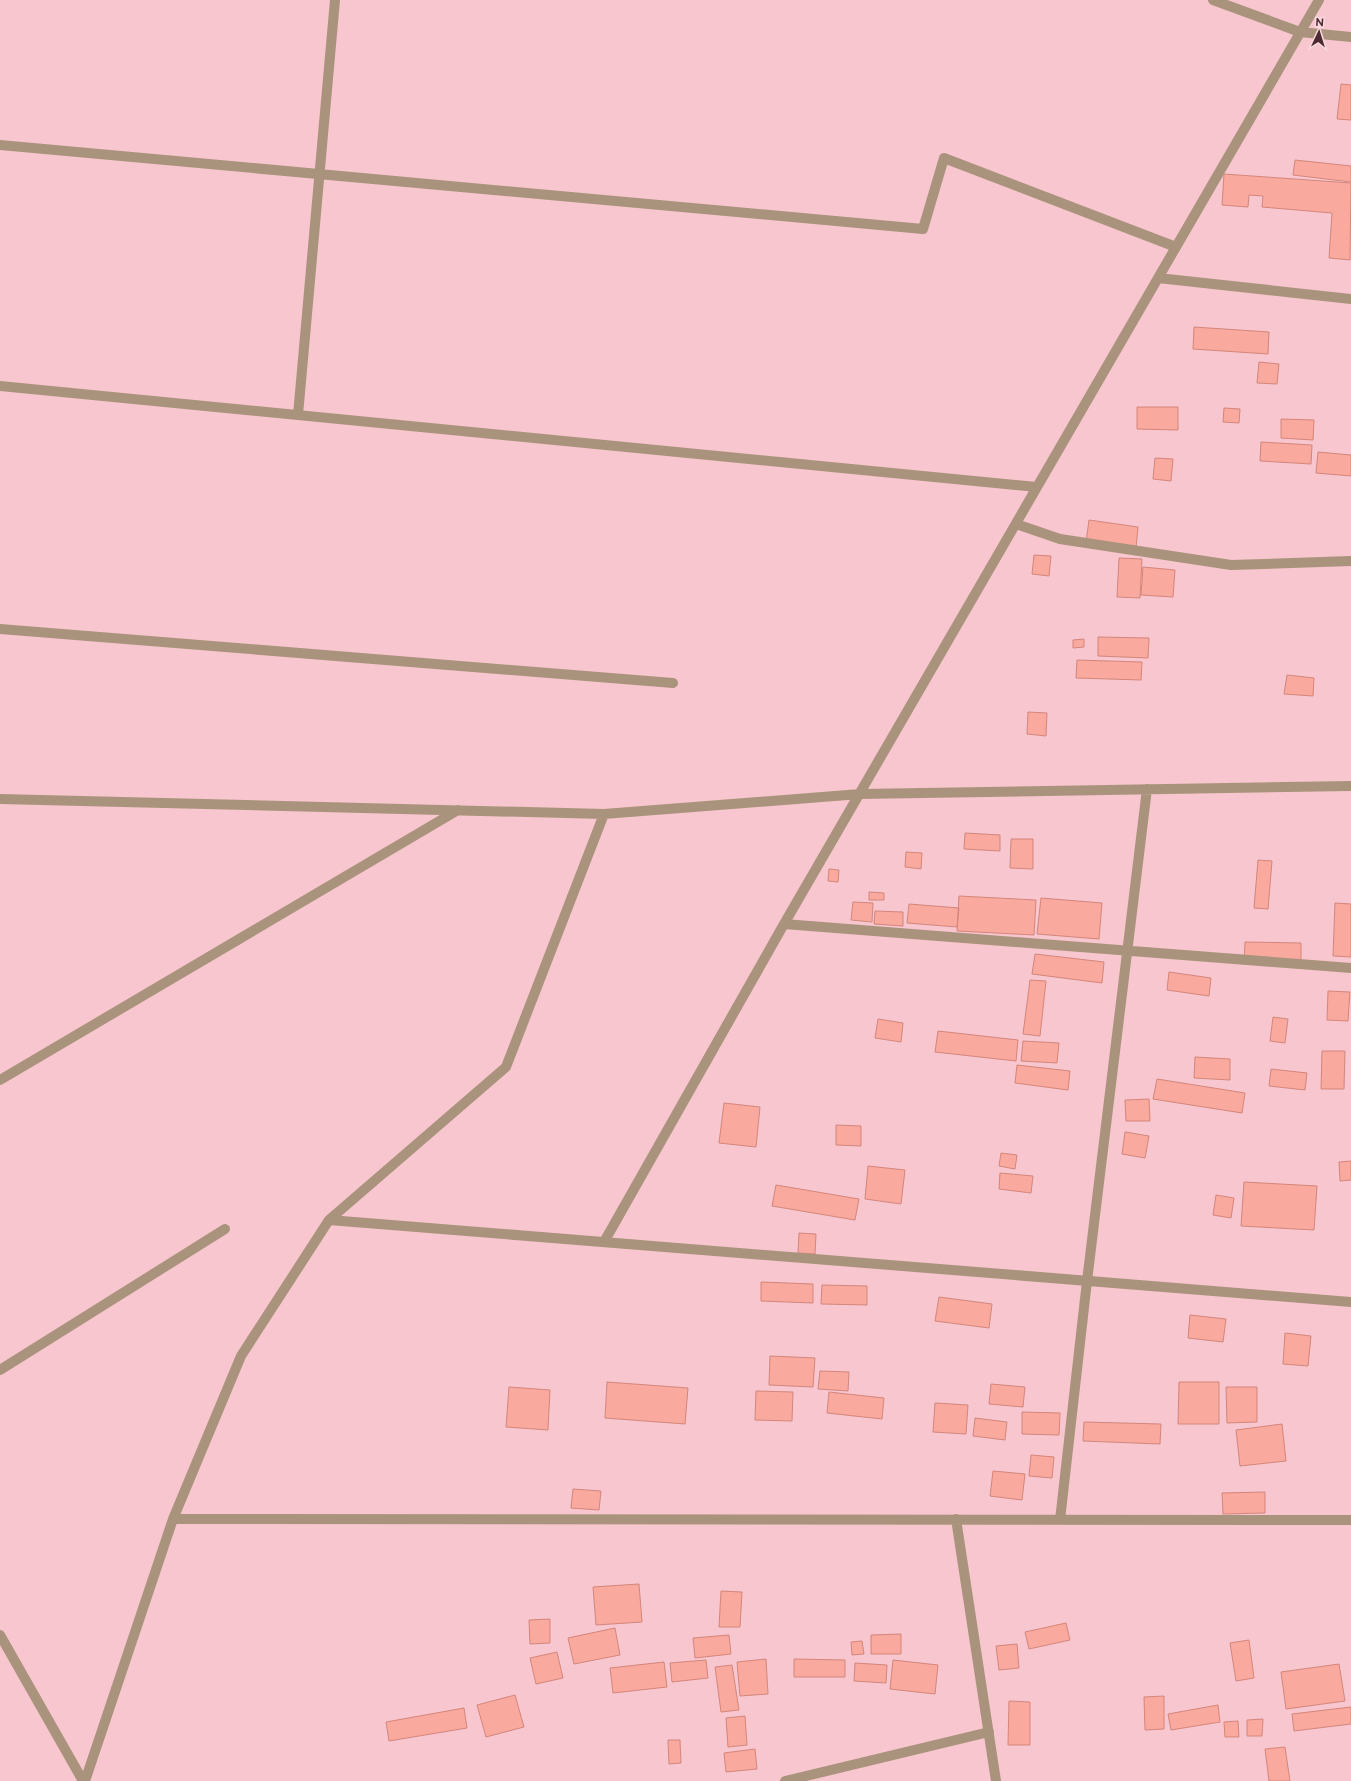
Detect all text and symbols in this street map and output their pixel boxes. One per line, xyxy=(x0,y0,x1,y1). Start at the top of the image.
north arrow xyxy=(1299,12,1339,52)
text: N xyxy=(1315,16,1324,29)

